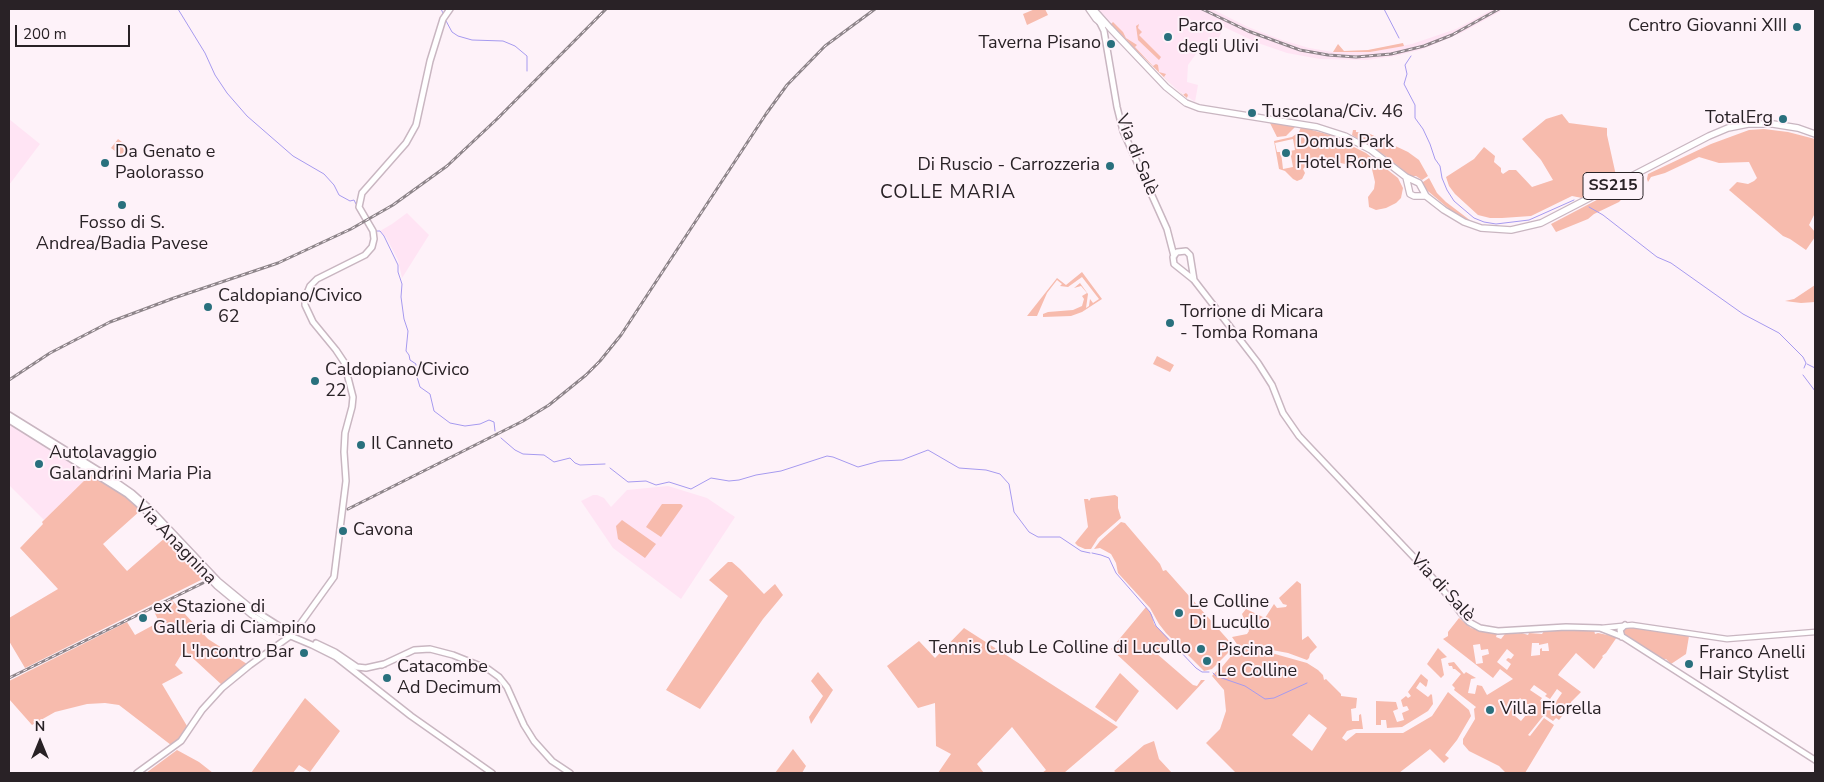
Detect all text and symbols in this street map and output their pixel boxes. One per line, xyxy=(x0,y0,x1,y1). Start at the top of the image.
scale bar xyxy=(18,15,132,47)
place label: Parco degli Ulivi xyxy=(1178,16,1259,58)
place label: Centro Giovanni XIII xyxy=(1628,16,1787,38)
marker: Centro Giovanni XIII xyxy=(1791,21,1803,33)
text: 200 m xyxy=(23,24,67,44)
marker: Parco degli Ulivi xyxy=(1162,31,1174,43)
place label: Taverna Pisano xyxy=(979,33,1101,55)
marker: Taverna Pisano xyxy=(1105,38,1117,50)
place label: Tuscolana/Civ. 46 xyxy=(1262,102,1403,124)
marker: Tuscolana/Civ. 46 xyxy=(1246,107,1258,119)
place label: TotalErg xyxy=(1705,108,1773,130)
street label: Via di Salè xyxy=(1110,111,1162,199)
marker: TotalErg xyxy=(1777,113,1789,125)
place label: Domus Park Hotel Rome xyxy=(1296,132,1394,174)
place label: Da Genato e Paolorasso xyxy=(115,142,215,184)
marker: Domus Park Hotel Rome xyxy=(1280,147,1292,159)
place label: Di Ruscio - Carrozzeria xyxy=(917,155,1100,177)
marker: Da Genato e Paolorasso xyxy=(99,157,111,169)
marker: Di Ruscio - Carrozzeria xyxy=(1104,160,1116,172)
road number: SS215 xyxy=(1583,172,1643,200)
district label: COLLE MARIA xyxy=(879,182,1017,204)
marker: Fosso di S. Andrea/Badia Pavese xyxy=(116,199,128,211)
place label: Fosso di S. Andrea/Badia Pavese xyxy=(36,213,208,255)
place label: Caldopiano/Civico 62 xyxy=(218,286,362,328)
marker: Caldopiano/Civico 62 xyxy=(202,301,214,313)
place label: Torrione di Micara - Tomba Romana xyxy=(1180,302,1324,344)
marker: Torrione di Micara - Tomba Romana xyxy=(1164,317,1176,329)
place label: Caldopiano/Civico 22 xyxy=(325,360,469,402)
marker: Caldopiano/Civico 22 xyxy=(309,375,321,387)
place label: Il Canneto xyxy=(371,434,453,456)
marker: Il Canneto xyxy=(355,439,367,451)
place label: Autolavaggio Galandrini Maria Pia xyxy=(49,443,212,486)
marker: Autolavaggio Galandrini Maria Pia xyxy=(33,458,45,470)
street label: Via Anagnina xyxy=(130,497,220,589)
place label: Cavona xyxy=(353,520,413,542)
marker: Cavona xyxy=(337,525,349,537)
street label: Via di Salè xyxy=(1405,549,1479,627)
place label: Le Colline Di Lucullo xyxy=(1189,592,1270,634)
place label: ex Stazione di Galleria di Ciampino xyxy=(153,597,316,640)
marker: Le Colline Di Lucullo xyxy=(1173,607,1185,619)
marker: ex Stazione di Galleria di Ciampino xyxy=(137,612,149,624)
place label: Tennis Club Le Colline di Lucullo xyxy=(929,638,1191,660)
place label: Piscina Le Colline xyxy=(1217,640,1297,682)
place label: L'Incontro Bar xyxy=(182,642,294,664)
marker: Tennis Club Le Colline di Lucullo xyxy=(1195,643,1207,655)
place label: Franco Anelli Hair Stylist xyxy=(1699,643,1805,686)
marker: L'Incontro Bar xyxy=(298,647,310,659)
marker: Piscina Le Colline xyxy=(1201,655,1213,667)
place label: Catacombe Ad Decimum xyxy=(397,657,502,700)
marker: Franco Anelli Hair Stylist xyxy=(1683,658,1695,670)
marker: Catacombe Ad Decimum xyxy=(381,672,393,684)
place label: Villa Fiorella xyxy=(1500,699,1602,721)
marker: Villa Fiorella xyxy=(1484,704,1496,716)
north arrow xyxy=(15,717,65,767)
text: N xyxy=(35,717,45,736)

